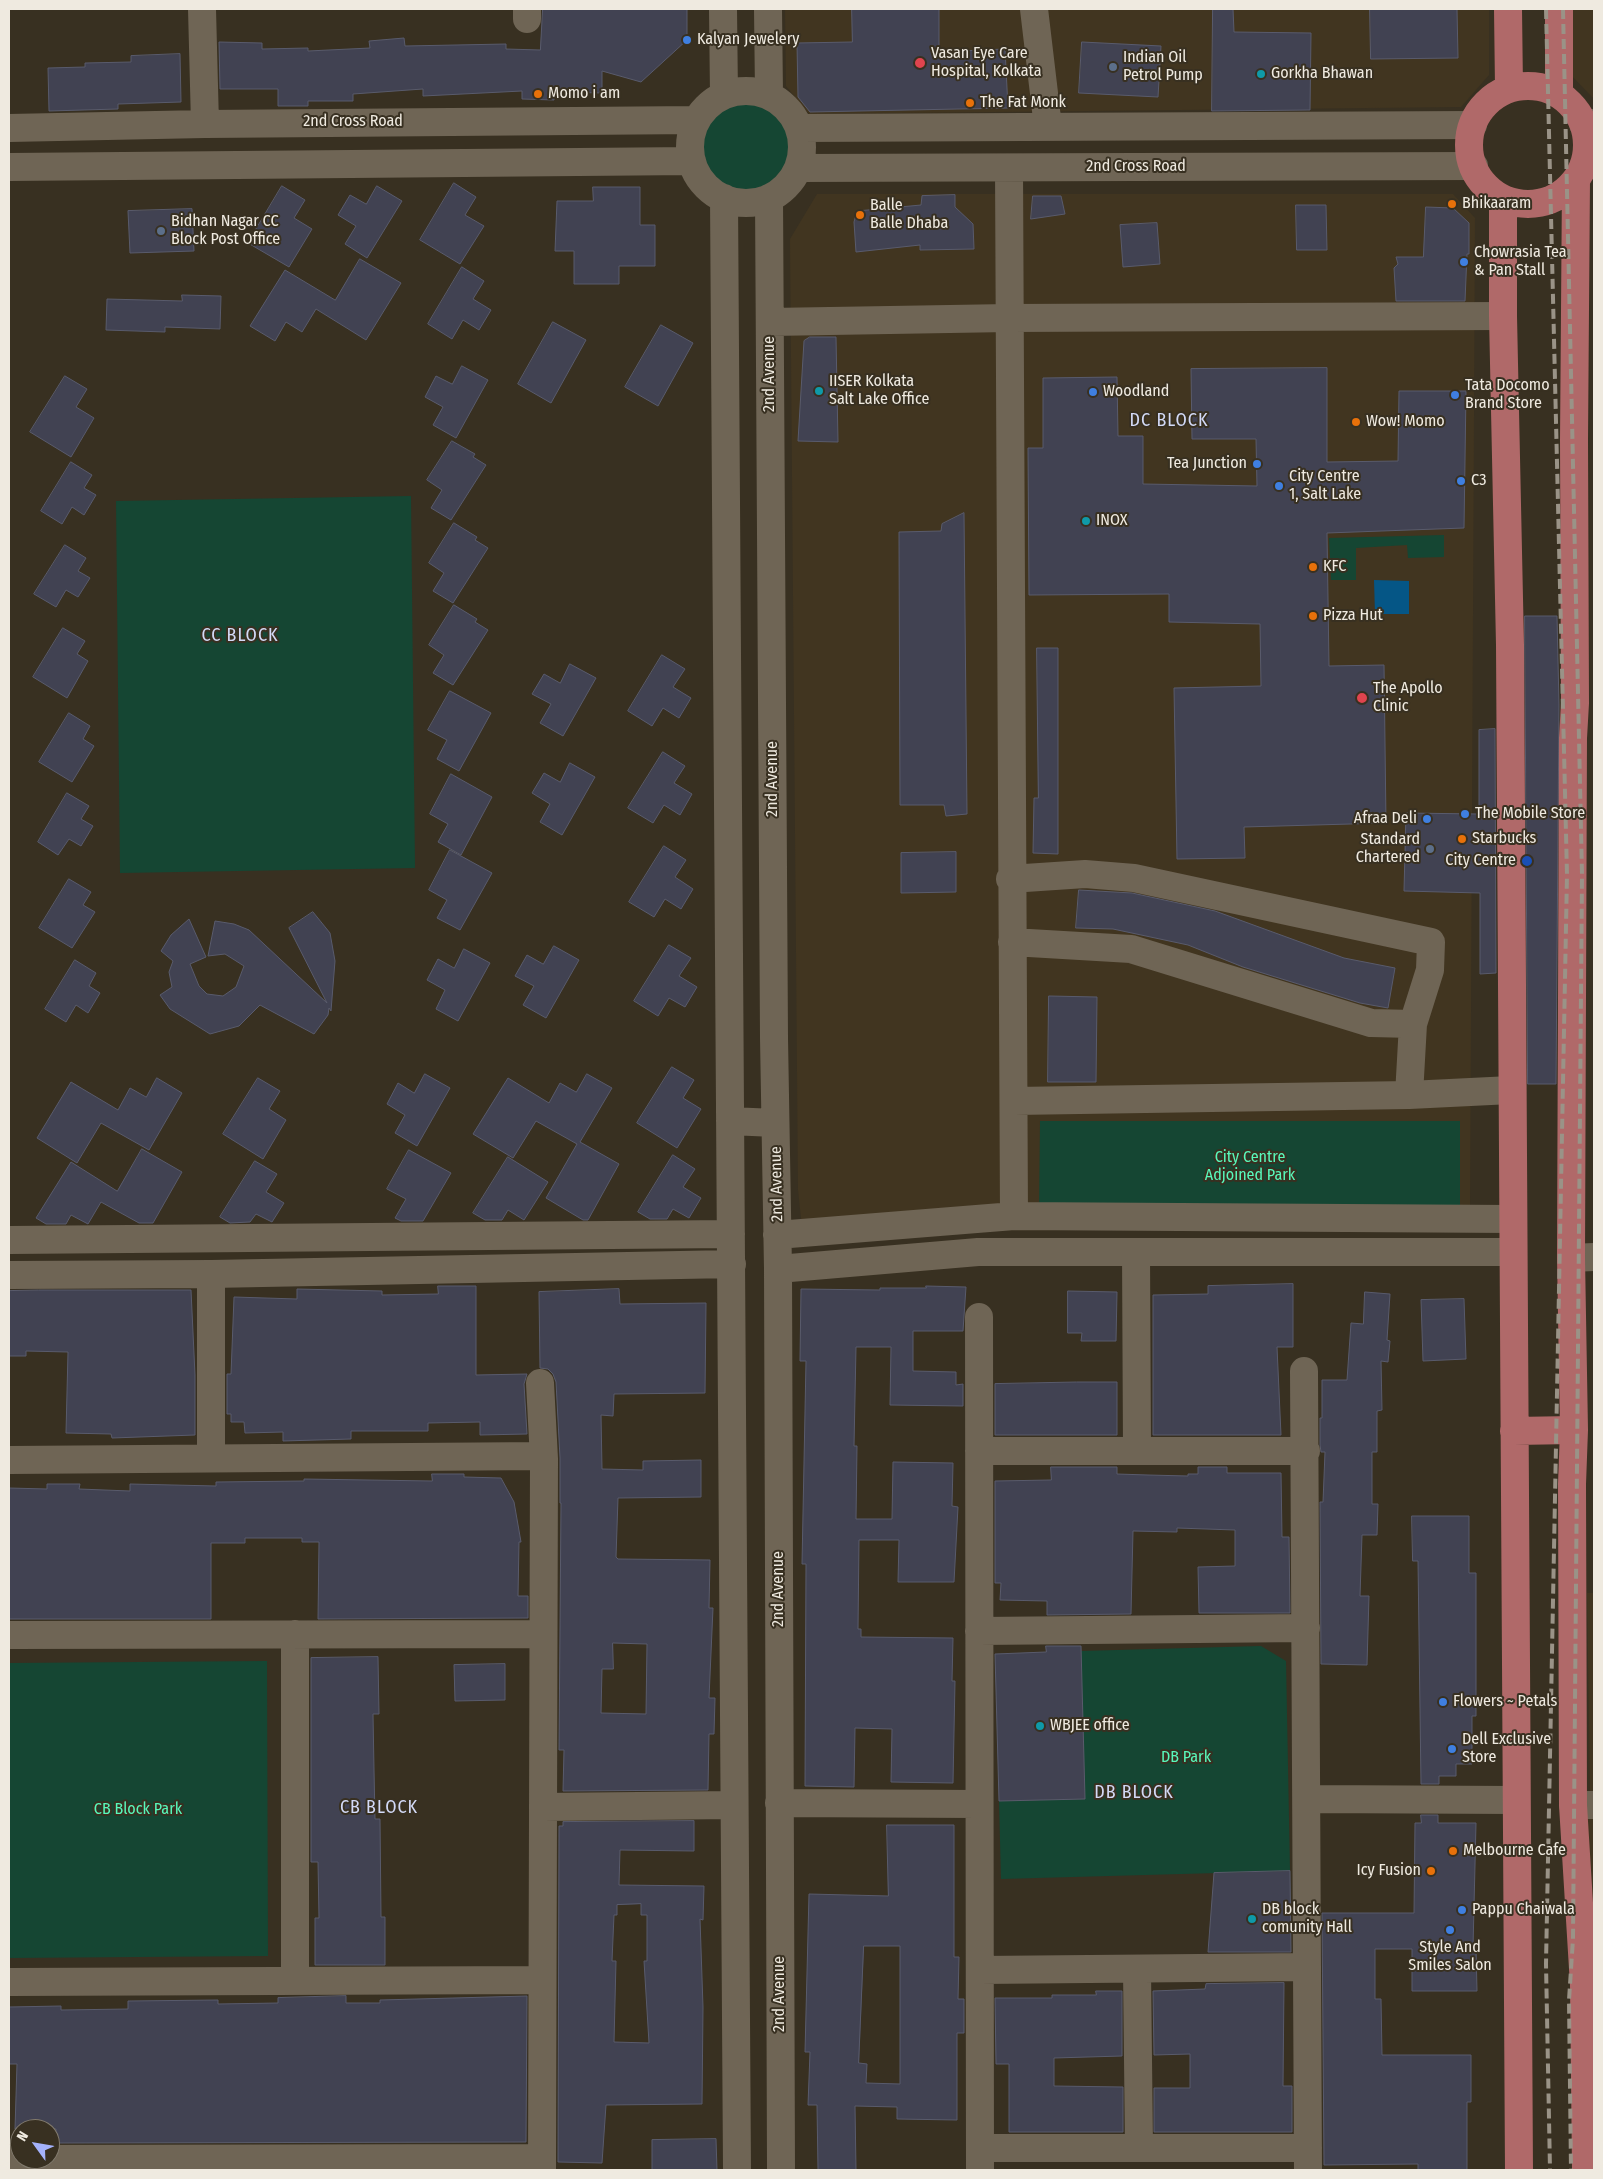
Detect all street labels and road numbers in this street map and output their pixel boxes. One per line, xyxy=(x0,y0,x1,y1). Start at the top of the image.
street label: 2nd Cross Road xyxy=(303,112,403,132)
street label: 2nd Cross Road xyxy=(1086,157,1186,177)
street label: 2nd Avenue xyxy=(760,336,780,412)
street label: 2nd Avenue xyxy=(763,741,783,817)
street label: 2nd Avenue xyxy=(767,1146,787,1222)
street label: 2nd Avenue xyxy=(769,1551,789,1627)
street label: 2nd Avenue xyxy=(770,1956,790,2032)

